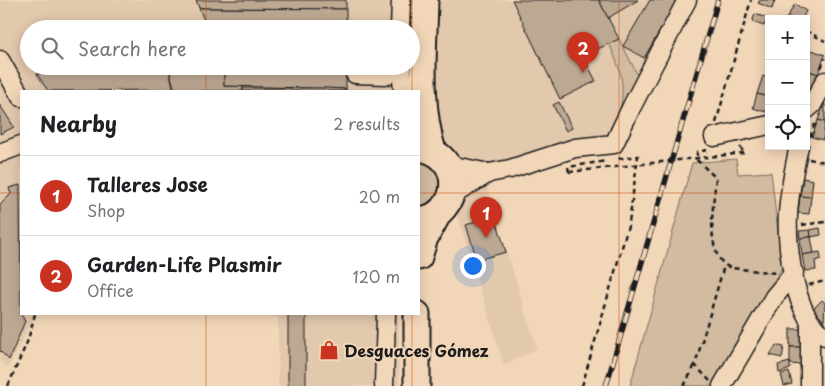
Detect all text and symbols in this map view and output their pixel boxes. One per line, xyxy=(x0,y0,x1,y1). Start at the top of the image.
map controls xyxy=(765,15,810,150)
button: + xyxy=(765,15,810,60)
search box xyxy=(20,20,420,75)
pin: 2 xyxy=(567,32,599,73)
icon: search xyxy=(38,34,66,62)
text: Search here xyxy=(78,34,187,62)
button: − xyxy=(765,60,810,105)
button: locate xyxy=(765,105,810,150)
text: Nearby xyxy=(40,107,117,139)
text: 2 results xyxy=(333,111,400,135)
text: Talleres Jose xyxy=(87,170,208,198)
text: 1 xyxy=(52,184,60,208)
text: 20 m xyxy=(359,184,400,208)
pin: 1 xyxy=(470,197,502,238)
text: Shop xyxy=(87,198,125,222)
text: Garden-Life Plasmir xyxy=(87,250,282,278)
your location xyxy=(460,253,486,279)
text: 2 xyxy=(50,264,62,288)
text: 120 m xyxy=(353,264,400,288)
text: Office xyxy=(87,278,134,302)
place label: Desguaces Gómez xyxy=(344,338,489,362)
shop icon: Desguaces Gómez xyxy=(318,339,340,361)

